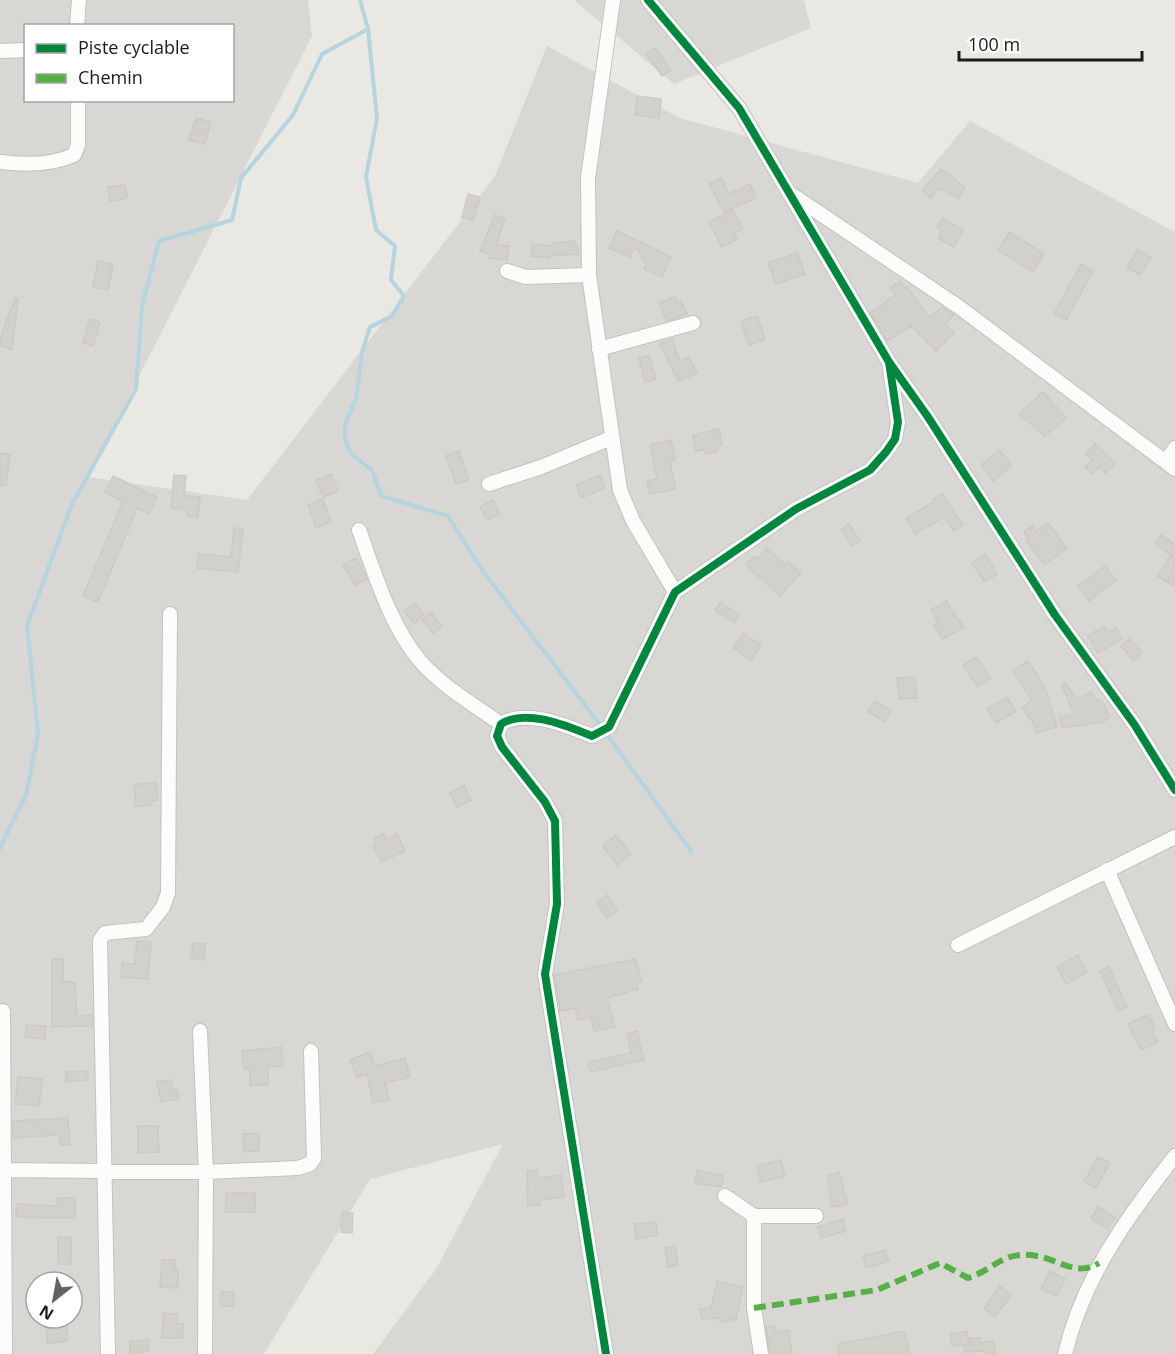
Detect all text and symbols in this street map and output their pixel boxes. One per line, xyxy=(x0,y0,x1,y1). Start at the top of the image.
legend xyxy=(24,24,234,102)
scale bar xyxy=(959,24,1142,62)
text: 100 m xyxy=(968,32,1020,56)
text: Piste cyclable xyxy=(78,35,190,59)
text: Chemin xyxy=(78,65,143,89)
north arrow xyxy=(24,1270,84,1330)
text: N xyxy=(35,1300,58,1326)

